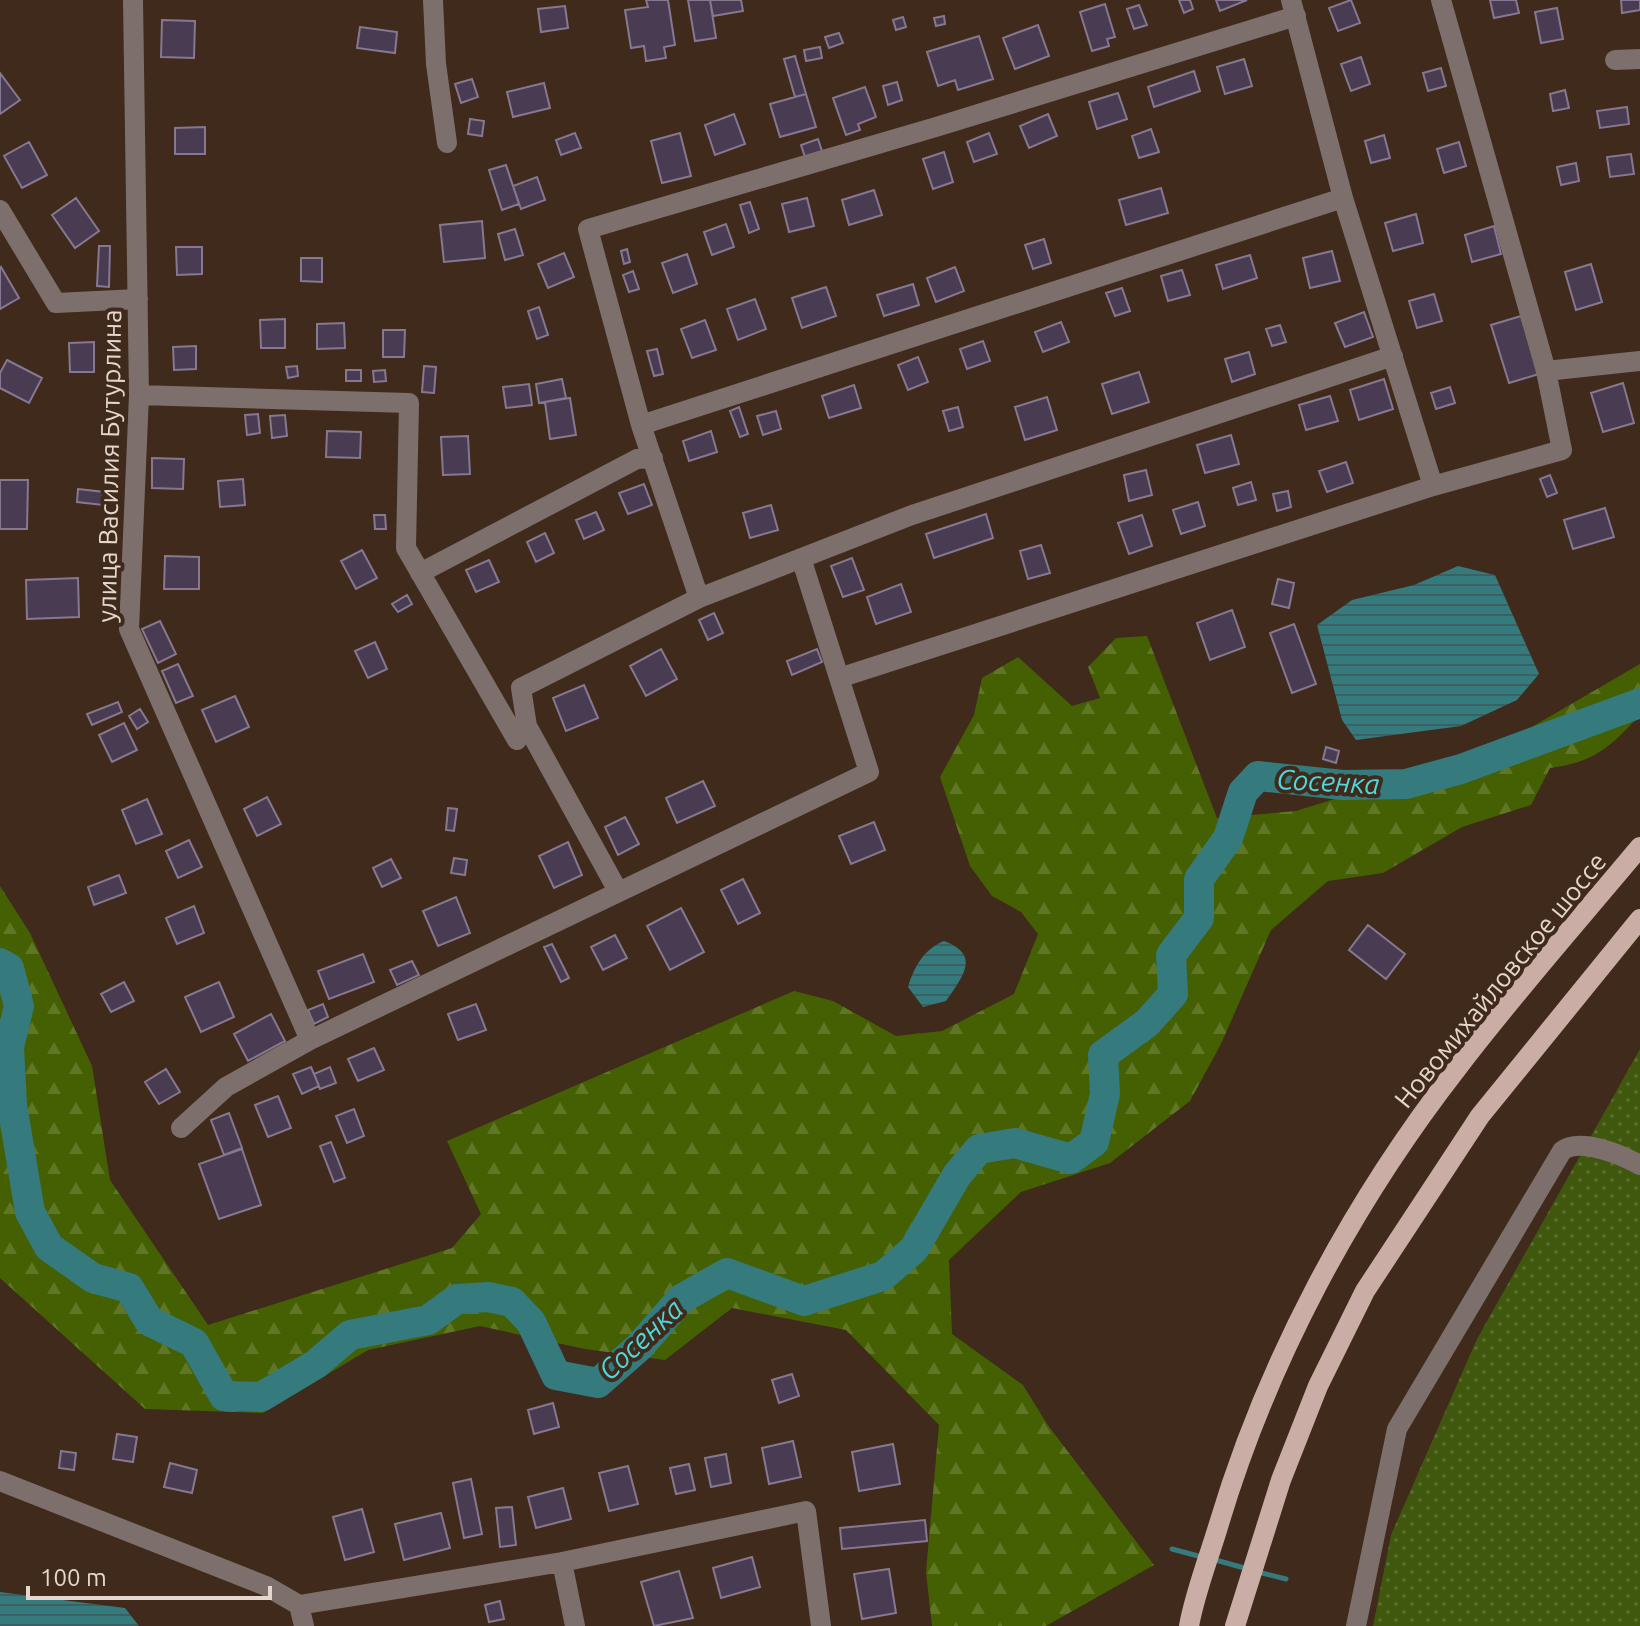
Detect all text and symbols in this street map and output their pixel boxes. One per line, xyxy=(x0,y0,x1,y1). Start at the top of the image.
street label: улица Василия Бутурлина xyxy=(92,309,126,623)
water label: Сосенка xyxy=(1276,763,1380,799)
street label: Новомихайловское шоссе xyxy=(1388,847,1612,1113)
water label: Сосенка xyxy=(592,1292,688,1386)
scale bar xyxy=(28,1550,270,1600)
text: 100 m xyxy=(40,1564,107,1591)

